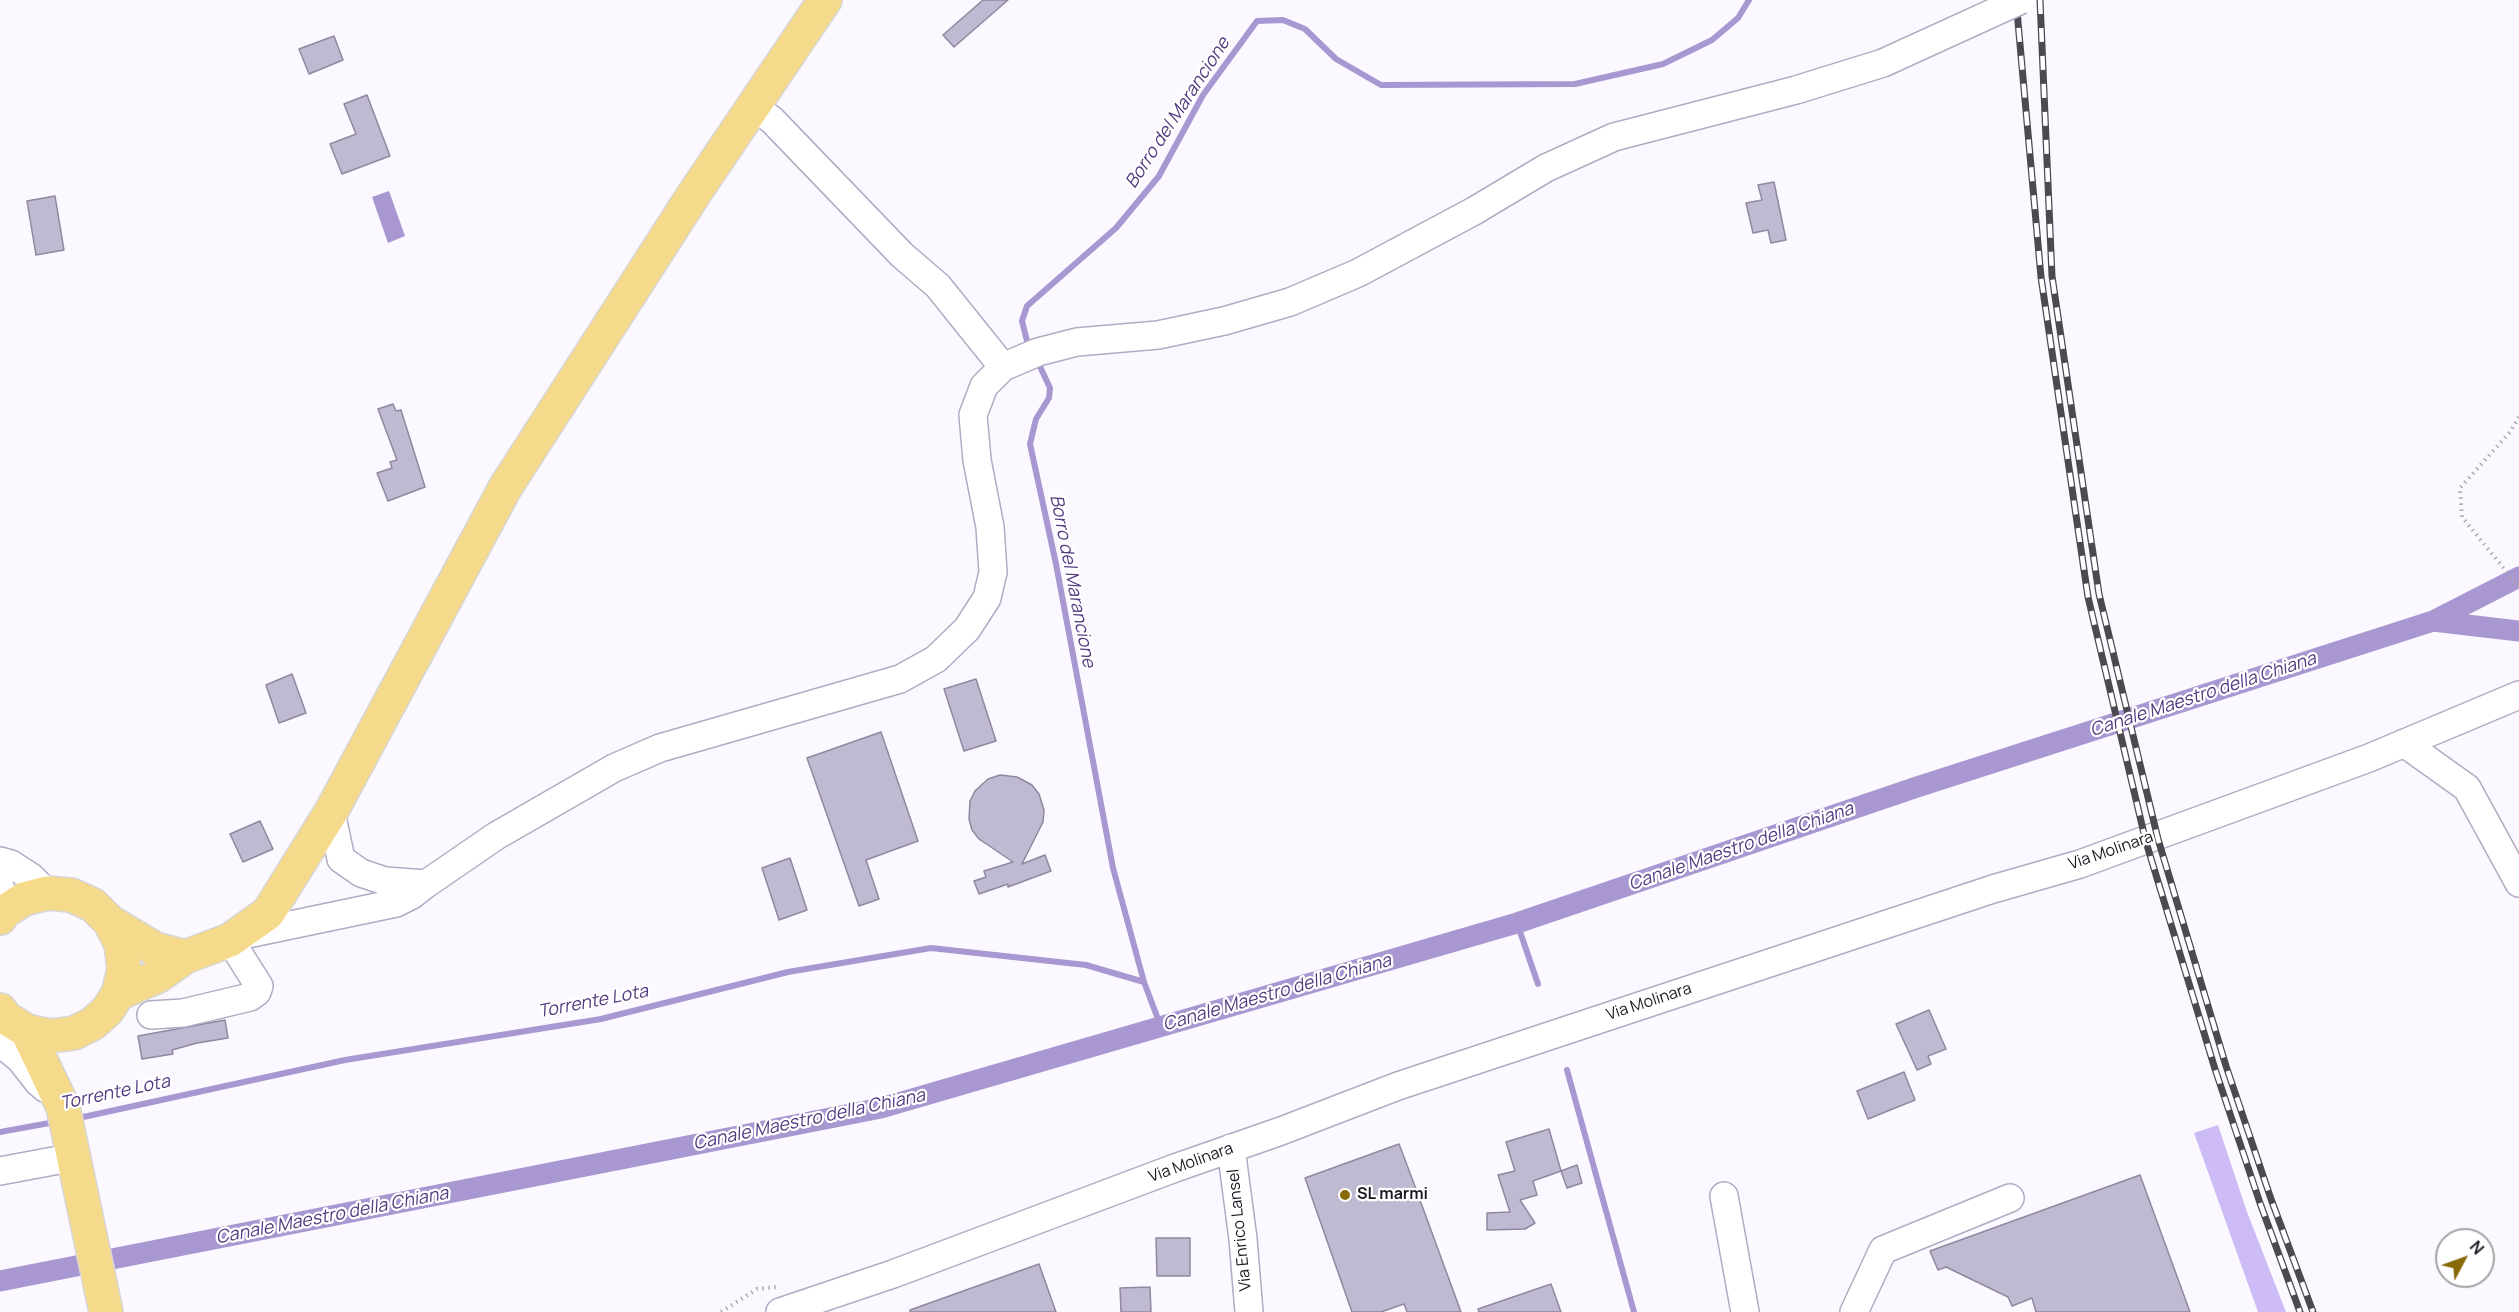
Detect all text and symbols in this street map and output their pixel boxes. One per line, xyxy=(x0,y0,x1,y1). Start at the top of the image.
water label: Borro del Marancione xyxy=(1121,34,1235,192)
water label: Borro del Marancione xyxy=(1045,493,1099,669)
water label: Canale Maestro della Chiana xyxy=(2087,648,2319,742)
water label: Canale Maestro della Chiana xyxy=(1626,798,1856,896)
street label: Via Molinara xyxy=(2066,828,2156,874)
water label: Canale Maestro della Chiana xyxy=(1160,950,1394,1036)
street label: Via Molinara xyxy=(1604,979,1694,1025)
water label: Torrente Lota xyxy=(536,981,650,1023)
water label: Torrente Lota xyxy=(58,1071,172,1115)
water label: Canale Maestro della Chiana xyxy=(691,1085,927,1155)
street label: Via Molinara xyxy=(1146,1139,1236,1187)
street label: Via Enrico Lansel xyxy=(1224,1168,1256,1292)
water label: Canale Maestro della Chiana xyxy=(214,1183,450,1249)
place label: SL marmi xyxy=(1357,1185,1428,1205)
marker: SL marmi xyxy=(1338,1188,1352,1202)
north arrow xyxy=(2435,1228,2495,1288)
text: N xyxy=(2465,1236,2489,1259)

